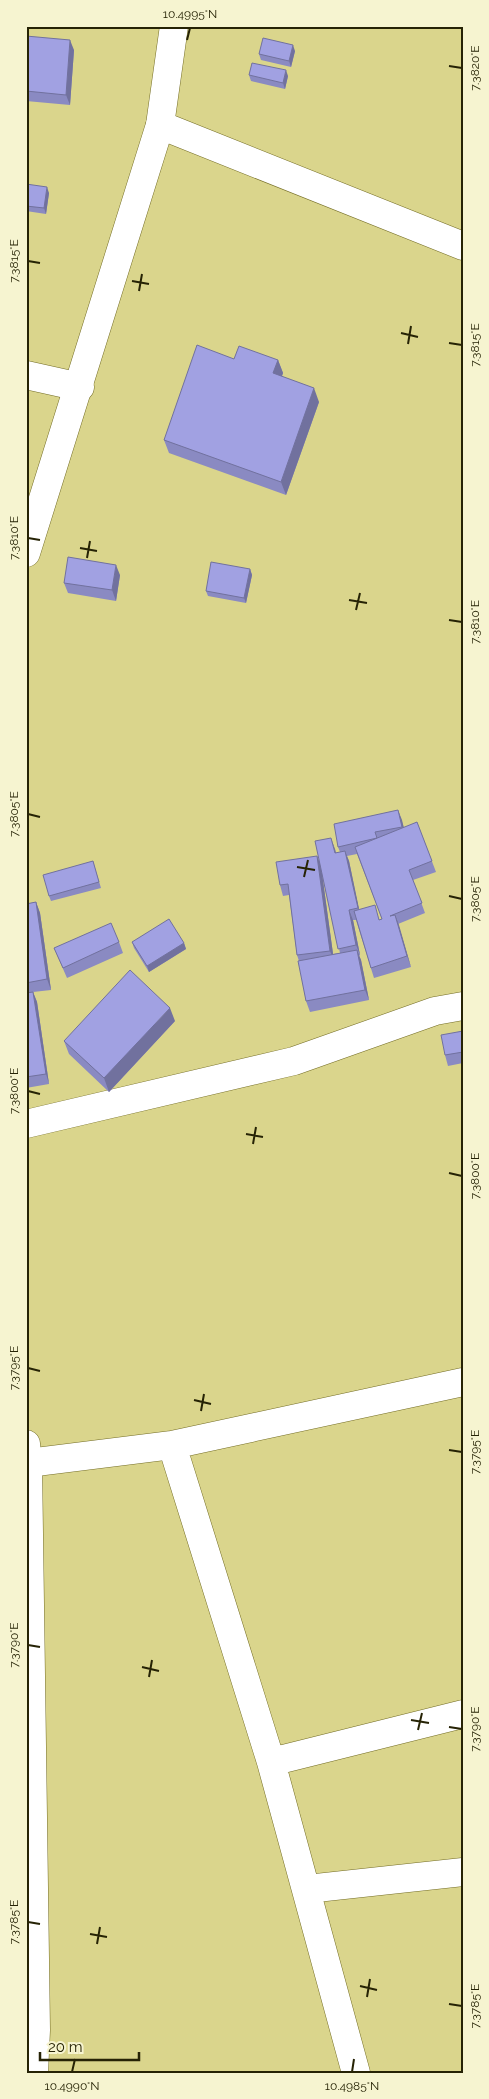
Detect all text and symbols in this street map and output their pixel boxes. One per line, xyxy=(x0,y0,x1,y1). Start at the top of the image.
text: 10.4995°N xyxy=(163,7,217,21)
text: 7.3820°E xyxy=(468,45,482,91)
text: 7.3815°E xyxy=(7,239,21,283)
text: 7.3815°E xyxy=(468,323,482,367)
text: 7.3810°E xyxy=(7,516,21,560)
text: 7.3810°E xyxy=(468,600,482,644)
text: 7.3805°E xyxy=(7,791,21,837)
text: 7.3805°E xyxy=(468,876,482,922)
text: 7.3800°E xyxy=(7,1068,21,1114)
text: 7.3800°E xyxy=(468,1153,482,1199)
text: 7.3795°E xyxy=(7,1346,21,1390)
text: 7.3795°E xyxy=(468,1430,482,1474)
text: 7.3790°E xyxy=(7,1622,21,1668)
text: 7.3790°E xyxy=(468,1706,482,1752)
text: 7.3785°E xyxy=(7,1900,21,1944)
text: 7.3785°E xyxy=(468,1984,482,2028)
scale bar xyxy=(40,2029,139,2061)
text: 20 m xyxy=(48,2038,83,2056)
text: 10.4990°N xyxy=(45,2079,99,2093)
text: 10.4985°N xyxy=(325,2079,379,2093)

